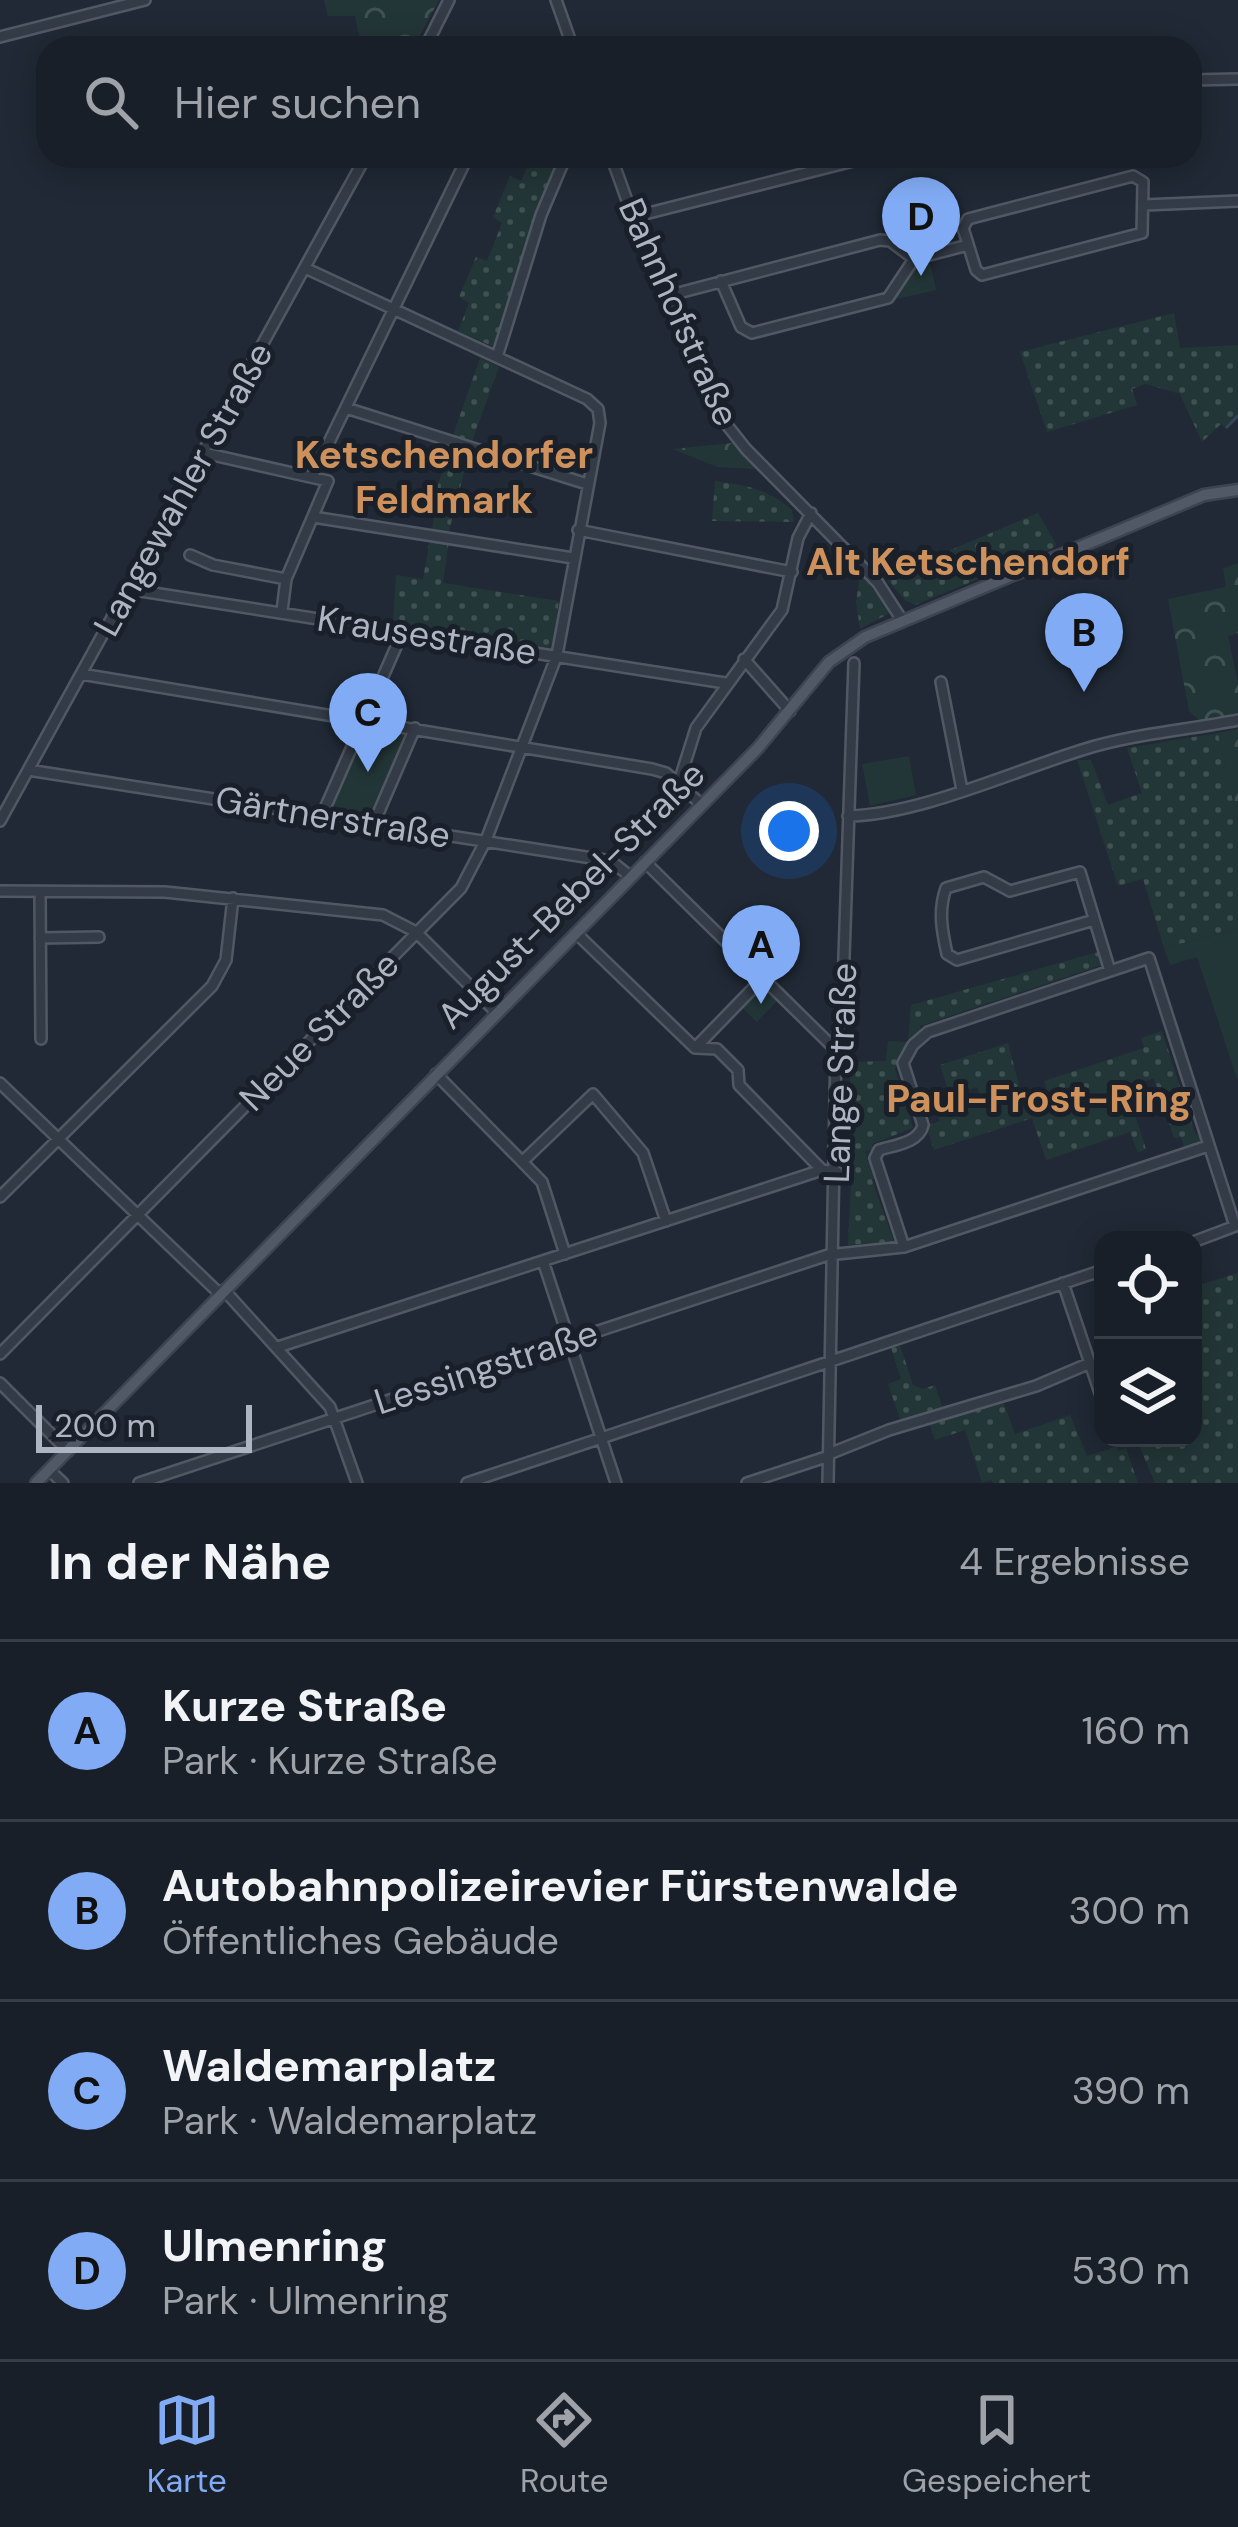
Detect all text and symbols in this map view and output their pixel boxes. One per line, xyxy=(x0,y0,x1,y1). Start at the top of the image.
search box xyxy=(36,36,1202,168)
icon: search xyxy=(78,69,144,135)
text: Hier suchen xyxy=(174,73,421,132)
pin: D xyxy=(882,177,960,276)
street label: Bahnhofstraße xyxy=(608,191,750,433)
street label: Langewahler Straße xyxy=(83,334,283,644)
district label: Ketschendorfer Feldmark xyxy=(295,429,593,525)
district label: Alt Ketschendorf xyxy=(806,536,1130,587)
pin: B xyxy=(1045,593,1123,692)
street label: Krausestraße xyxy=(314,594,540,676)
pin: C xyxy=(329,673,407,772)
street label: August-Bebel-Straße xyxy=(427,751,715,1039)
street label: Gärtnerstraße xyxy=(212,775,454,859)
your location xyxy=(759,801,819,861)
pin: A xyxy=(722,905,800,1004)
street label: Neue Straße xyxy=(229,941,409,1121)
street label: Lange Straße xyxy=(813,962,867,1184)
district label: Paul-Frost-Ring xyxy=(886,1073,1192,1124)
map controls xyxy=(1094,1231,1202,1447)
button: locate xyxy=(1094,1231,1202,1339)
street label: Lessingstraße xyxy=(368,1309,604,1425)
button: layers xyxy=(1094,1339,1202,1447)
scale bar xyxy=(36,1399,252,1452)
text: 200 m xyxy=(54,1404,156,1447)
text: In der Nähe xyxy=(48,1528,332,1595)
text: 4 Ergebnisse xyxy=(959,1536,1190,1587)
text: Kurze Straße xyxy=(162,1676,447,1735)
text: A xyxy=(73,1705,101,1756)
text: 160 m xyxy=(1082,1705,1190,1756)
text: Park · Kurze Straße xyxy=(162,1735,498,1786)
text: Autobahnpolizeirevier Fürstenwalde xyxy=(162,1856,959,1915)
text: B xyxy=(75,1885,99,1936)
text: 300 m xyxy=(1068,1885,1190,1936)
text: Öffentliches Gebäude xyxy=(162,1915,559,1966)
text: Waldemarplatz xyxy=(162,2036,496,2095)
text: C xyxy=(73,2065,101,2116)
text: 390 m xyxy=(1072,2065,1190,2116)
text: Park · Waldemarplatz xyxy=(162,2095,537,2146)
text: Ulmenring xyxy=(162,2216,387,2275)
text: D xyxy=(73,2245,101,2296)
text: 530 m xyxy=(1071,2245,1190,2296)
text: Park · Ulmenring xyxy=(162,2275,449,2326)
tab: Karte xyxy=(147,2387,227,2502)
tab: Route xyxy=(520,2387,608,2502)
tab: Gespeichert xyxy=(902,2387,1091,2502)

